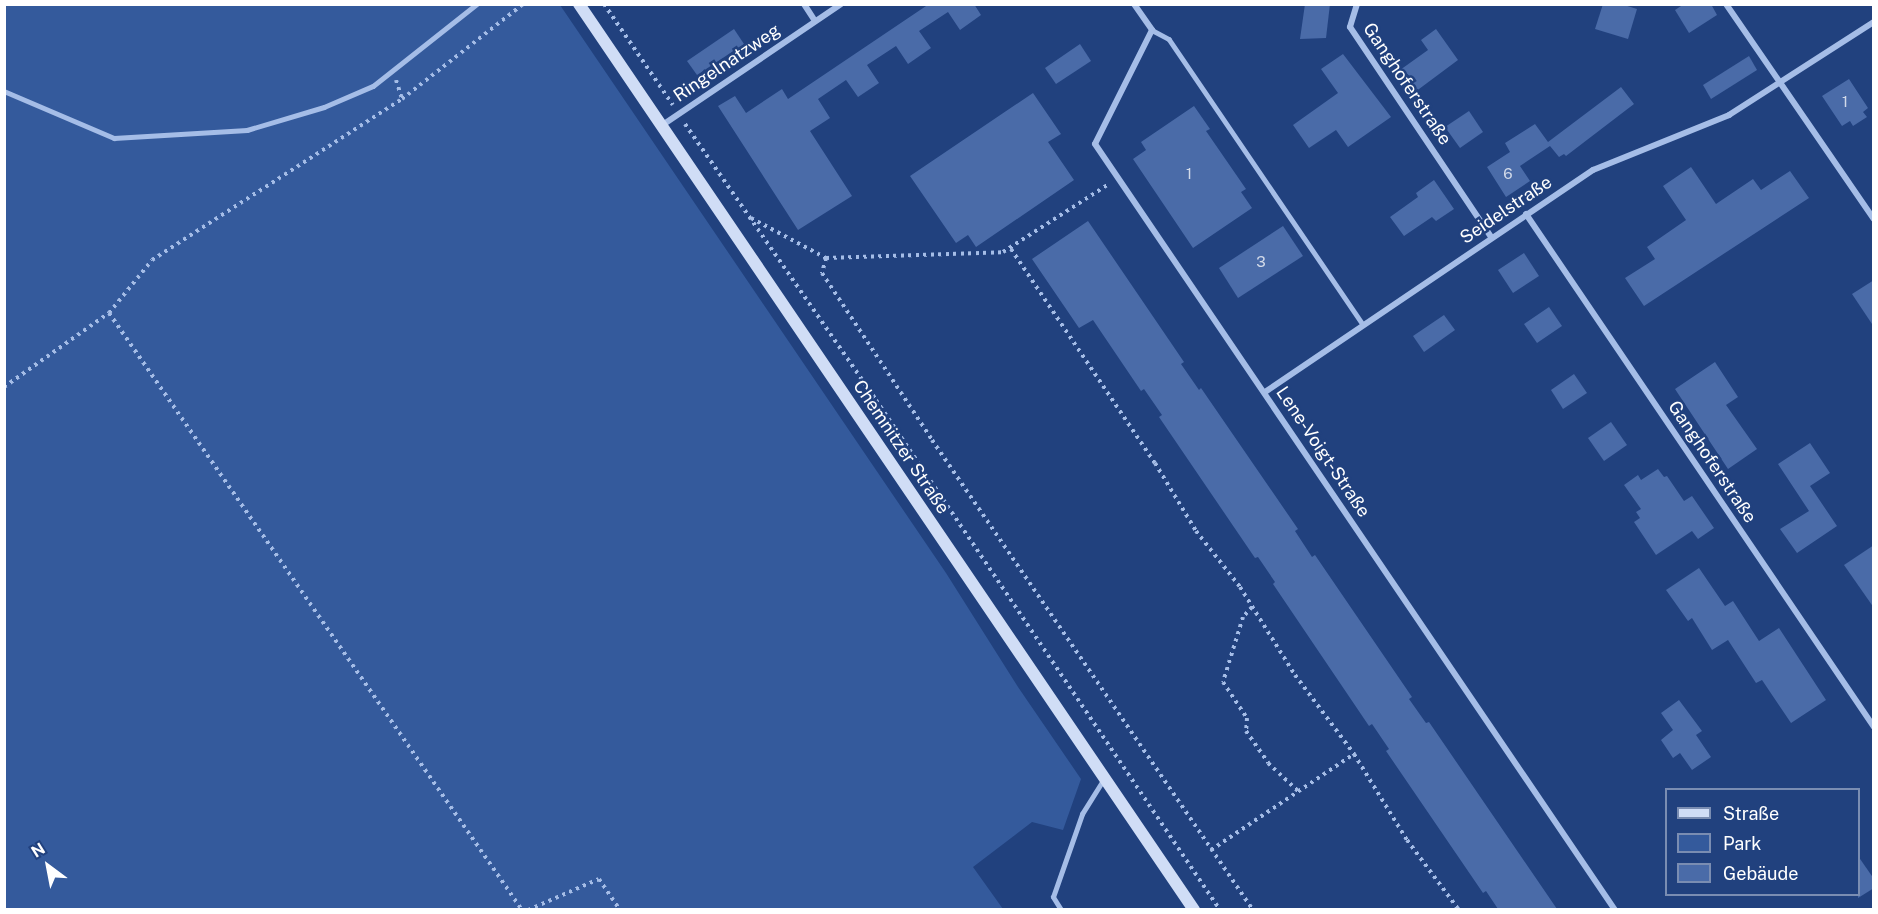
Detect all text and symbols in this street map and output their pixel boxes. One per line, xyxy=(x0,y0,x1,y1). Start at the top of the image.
street label: Ringelnatzweg xyxy=(670,19,784,107)
street label: Ganghoferstraße xyxy=(1358,19,1456,149)
house number: 1 xyxy=(1842,93,1848,111)
house number: 1 xyxy=(1186,165,1192,183)
house number: 6 xyxy=(1503,165,1513,183)
street label: Seidelstraße xyxy=(1456,171,1556,249)
house number: 3 xyxy=(1256,253,1266,271)
street label: Chemnitzer Straße xyxy=(848,376,954,518)
street label: Lene-Voigt-Straße xyxy=(1271,383,1375,521)
street label: Ganghoferstraße xyxy=(1663,397,1761,527)
legend xyxy=(1665,788,1860,896)
text: Straße xyxy=(1723,803,1779,824)
text: Park xyxy=(1723,833,1761,854)
north arrow xyxy=(18,836,78,896)
text: N xyxy=(28,839,49,862)
text: Gebäude xyxy=(1723,863,1798,884)

